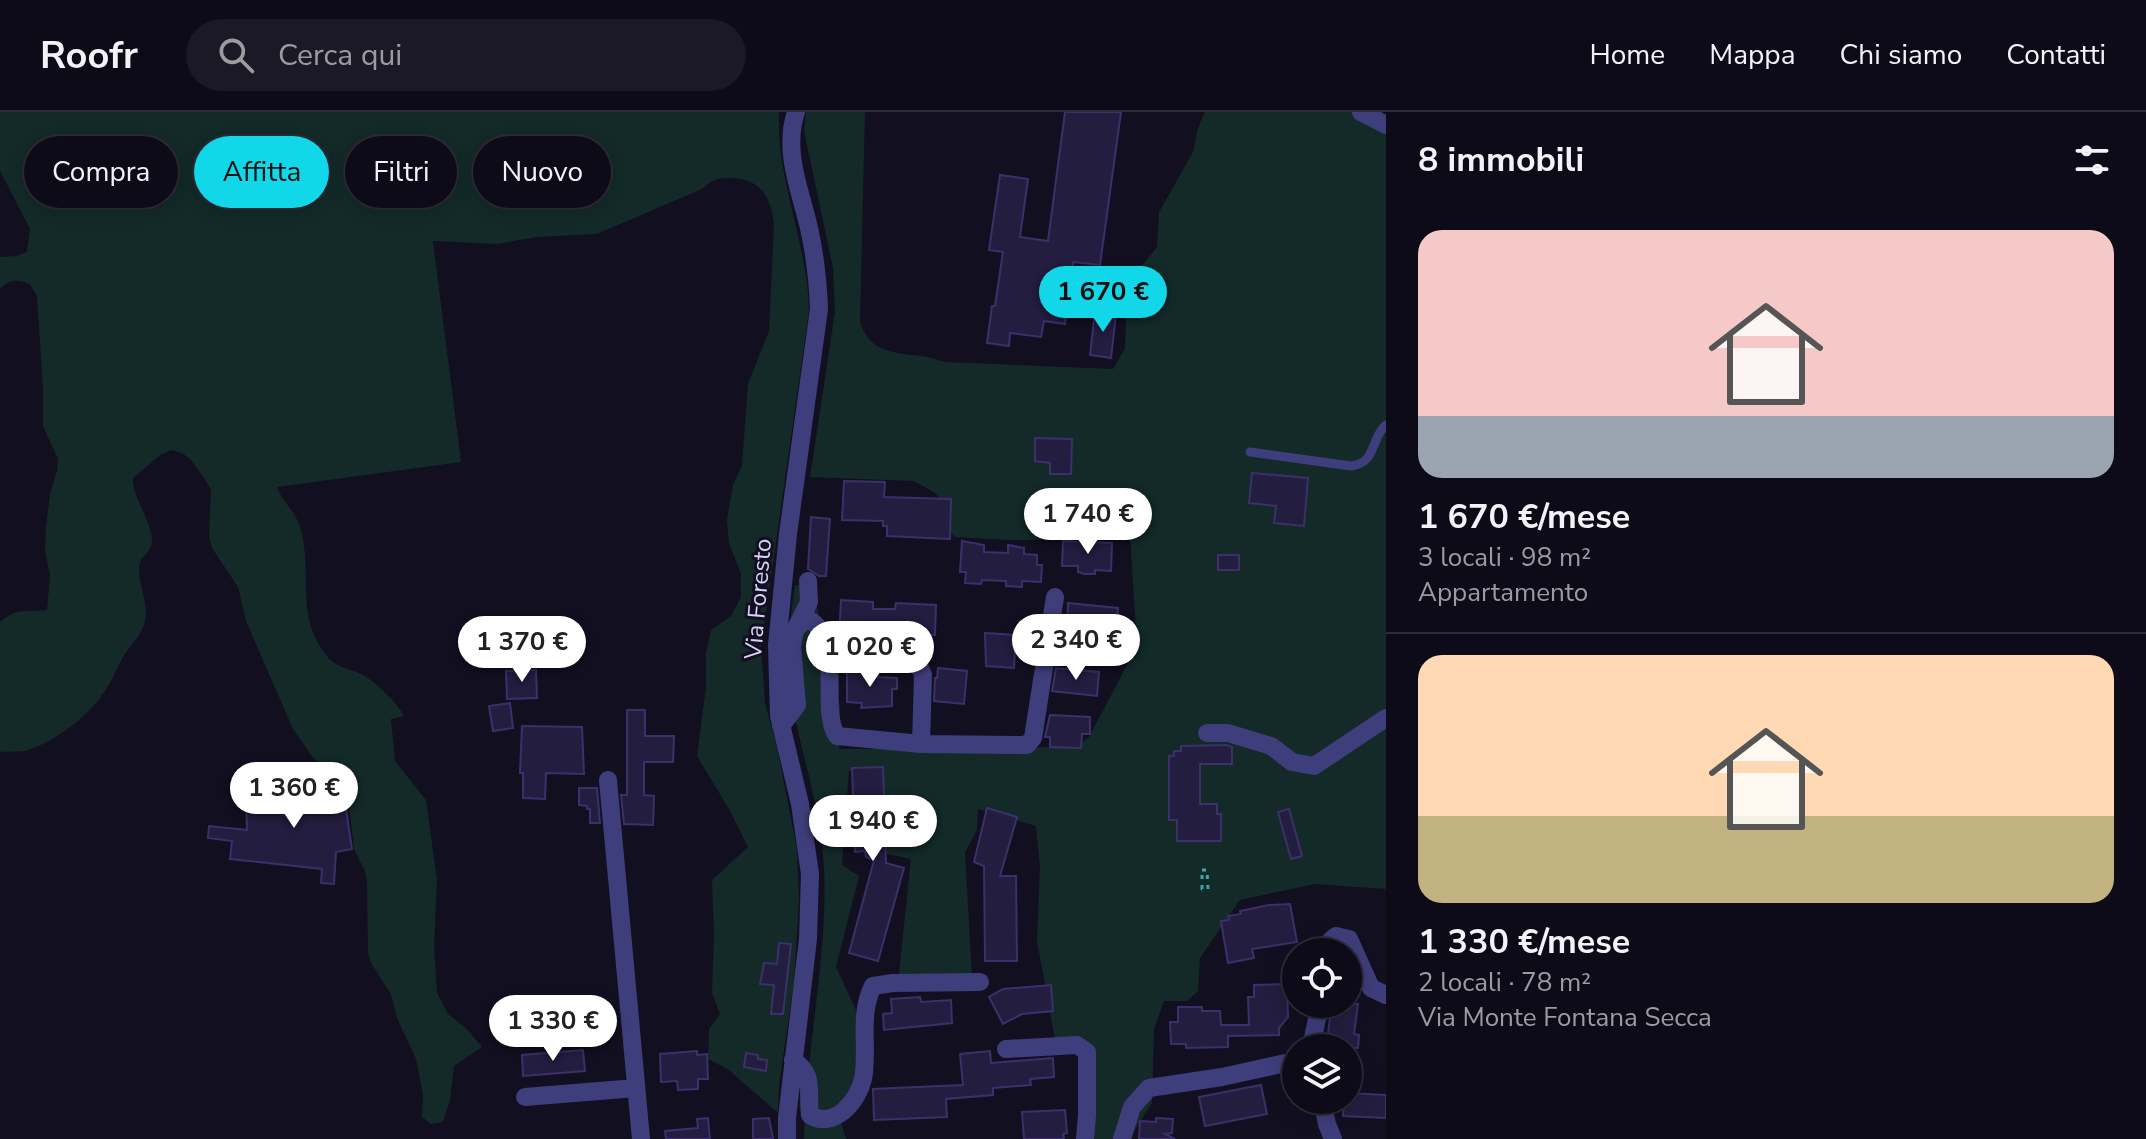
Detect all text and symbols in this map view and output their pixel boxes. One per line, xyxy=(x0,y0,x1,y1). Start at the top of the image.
search box xyxy=(186,19,746,91)
text: Roofr xyxy=(40,30,138,81)
icon: search xyxy=(214,33,258,77)
text: Cerca qui xyxy=(278,35,402,76)
text: Home xyxy=(1589,36,1665,74)
text: Mappa xyxy=(1709,36,1796,74)
text: Chi siamo xyxy=(1840,36,1962,74)
text: Contatti xyxy=(2006,36,2106,74)
chip: Compra xyxy=(24,136,178,208)
chip: Affitta xyxy=(194,136,329,208)
chip: Filtri xyxy=(345,136,457,208)
chip: Nuovo xyxy=(473,136,611,208)
text: 8 immobili xyxy=(1418,137,1584,183)
icon: filters xyxy=(2070,138,2114,182)
pin: 1 670 € xyxy=(1029,266,1177,334)
text: 1 670 € xyxy=(1057,274,1149,309)
icon: home xyxy=(1694,282,1838,426)
pin: 1 740 € xyxy=(1014,488,1162,556)
text: 1 670 €/mese xyxy=(1418,494,1630,540)
text: 1 740 € xyxy=(1042,496,1134,531)
street label: Via Foresto xyxy=(737,537,779,662)
text: 3 locali · 98 m² xyxy=(1418,540,1591,575)
text: Appartamento xyxy=(1418,575,1588,610)
pin: 2 340 € xyxy=(1002,614,1150,682)
pin: 1 370 € xyxy=(448,616,596,684)
pin: 1 020 € xyxy=(796,621,944,689)
text: 2 340 € xyxy=(1030,622,1122,657)
text: 1 370 € xyxy=(476,624,568,659)
text: 1 020 € xyxy=(824,629,916,664)
icon: home xyxy=(1694,707,1838,851)
pin: 1 360 € xyxy=(220,762,368,830)
text: 1 360 € xyxy=(248,770,340,805)
pin: 1 940 € xyxy=(799,795,947,863)
text: 1 940 € xyxy=(827,803,919,838)
text: 1 330 €/mese xyxy=(1418,919,1630,965)
map controls xyxy=(1282,938,1362,1114)
button: locate xyxy=(1282,938,1362,1018)
text: 2 locali · 78 m² xyxy=(1418,965,1591,1000)
pin: 1 330 € xyxy=(479,995,627,1063)
text: Via Monte Fontana Secca xyxy=(1418,1000,1712,1035)
text: 1 330 € xyxy=(507,1003,599,1038)
button: layers xyxy=(1282,1034,1362,1114)

